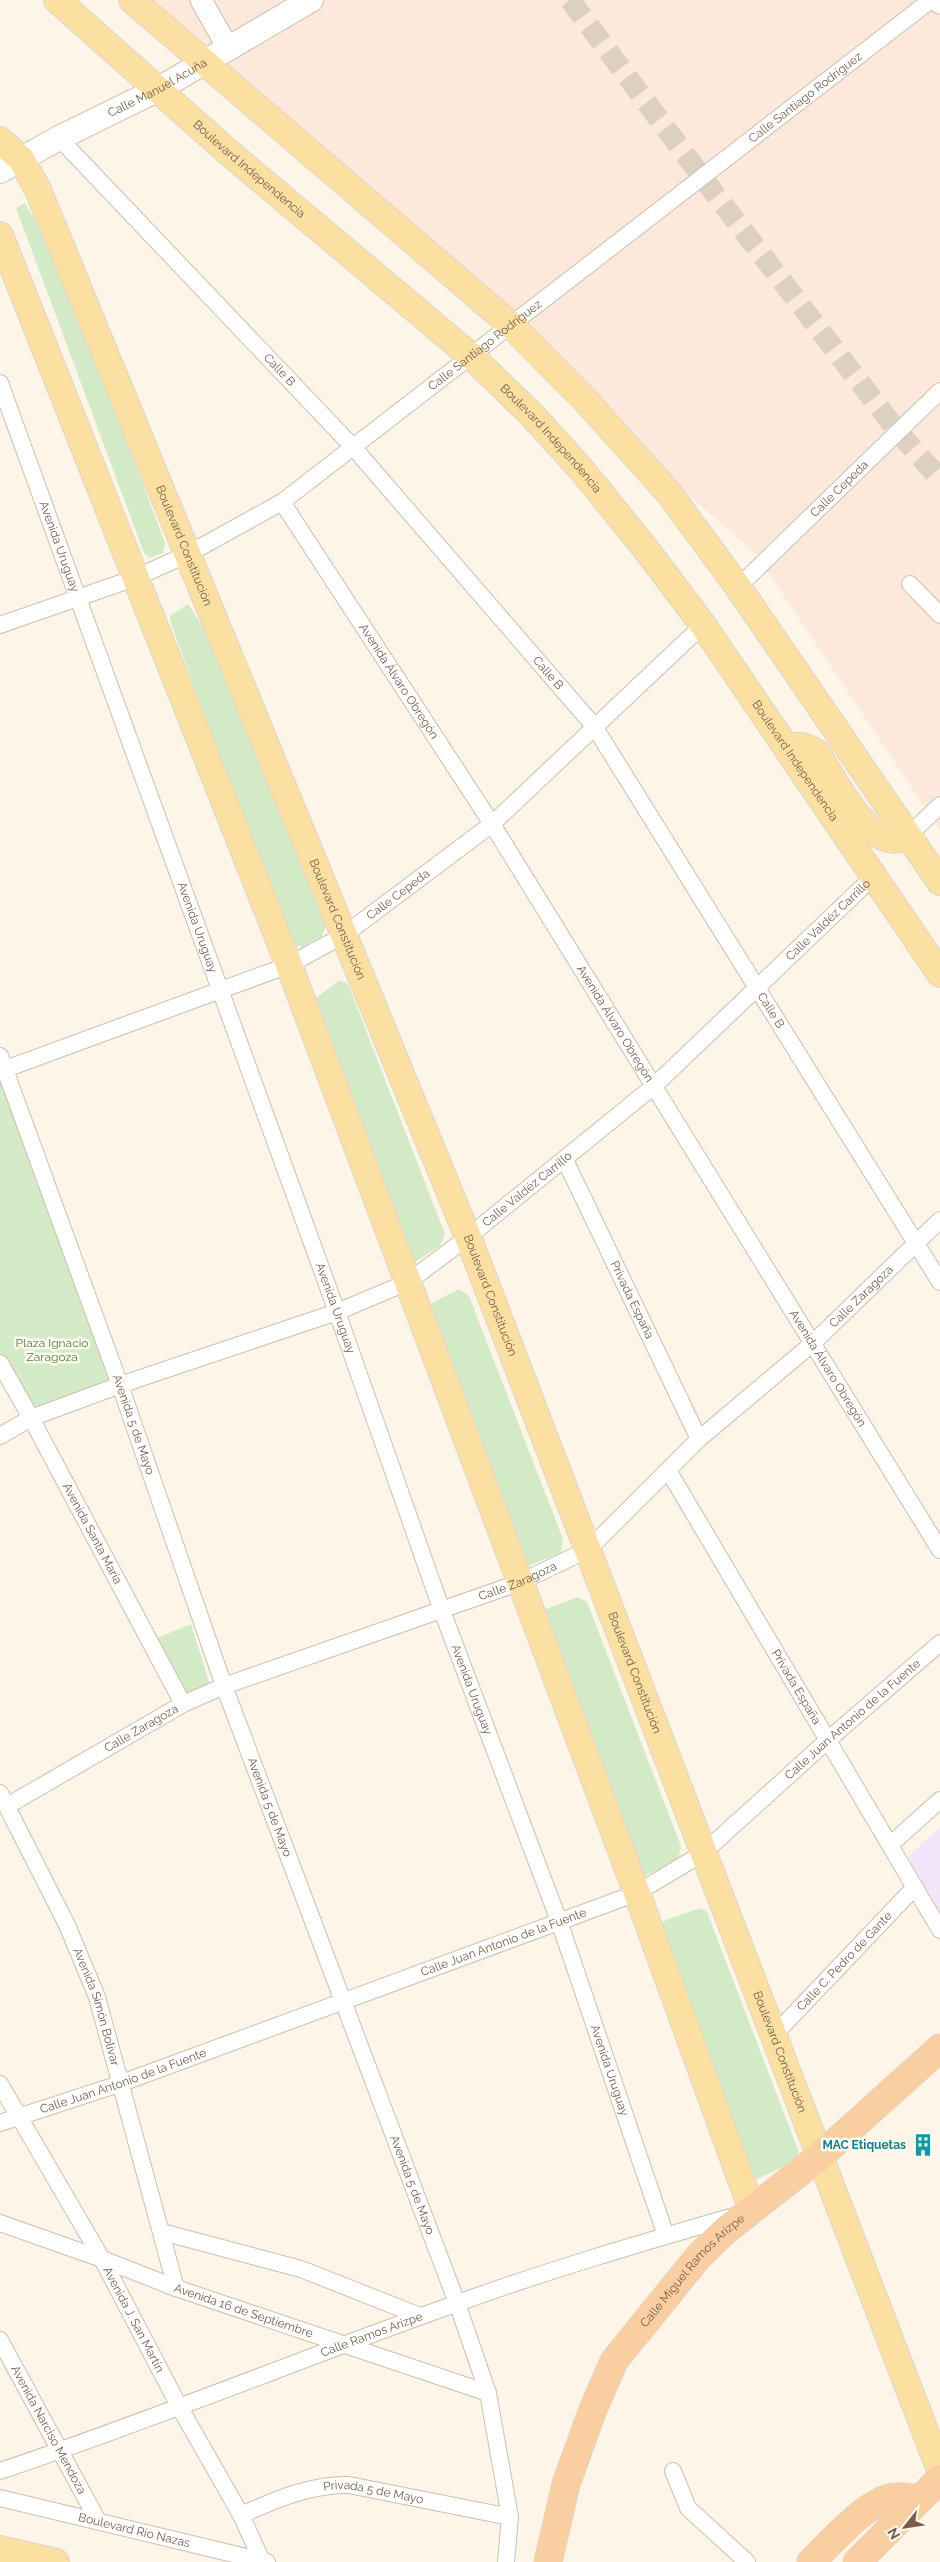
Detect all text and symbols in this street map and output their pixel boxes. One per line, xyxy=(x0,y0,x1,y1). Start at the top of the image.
street label: Calle Santiago Rodríguez xyxy=(746,49,865,146)
street label: Calle Manuel Acuña xyxy=(105,55,209,120)
street label: Boulevard Independencia xyxy=(190,117,308,221)
street label: Calle Santiago Rodríguez xyxy=(425,297,544,393)
street label: Calle B xyxy=(261,351,298,389)
street label: Boulevard Independencia xyxy=(497,381,604,496)
street label: Calle Cepeda xyxy=(807,458,871,520)
street label: Boulevard Constitución xyxy=(153,483,215,608)
street label: Avenida Uruguay xyxy=(36,499,82,594)
street label: Avenida Álvaro Obregón xyxy=(356,621,442,741)
street label: Calle B xyxy=(530,653,566,692)
street label: Boulevard Independencia xyxy=(749,698,841,824)
street label: Boulevard Constitución xyxy=(306,857,369,982)
street label: Calle Cepeda xyxy=(364,866,432,923)
street label: Calle Valdéz Carrillo xyxy=(783,876,873,963)
street label: Avenida Uruguay xyxy=(175,880,220,975)
street label: Avenida Álvaro Obregón xyxy=(574,963,656,1085)
street label: Calle B xyxy=(755,990,787,1031)
street label: Calle Valdéz Carrillo xyxy=(480,1148,575,1229)
street label: Boulevard Constitución xyxy=(461,1233,520,1358)
street label: Privada España xyxy=(607,1258,657,1341)
street label: Avenida Uruguay xyxy=(313,1261,358,1356)
street label: Calle Zaragoza xyxy=(826,1262,896,1330)
street label: Avenida Álvaro Obregón xyxy=(787,1307,869,1429)
park label: Plaza Ignacio Zaragoza xyxy=(16,1336,88,1364)
street label: Avenida 5 de Mayo xyxy=(110,1373,157,1476)
street label: Avenida Santa María xyxy=(60,1481,125,1587)
street label: Calle Zaragoza xyxy=(477,1559,559,1603)
street label: Boulevard Constitución xyxy=(605,1610,664,1735)
street label: Avenida Uruguay xyxy=(448,1642,495,1737)
street label: Privada España xyxy=(769,1647,824,1727)
street label: Calle Juan Antonio de la Fuente xyxy=(782,1656,923,1783)
street label: Calle Zaragoza xyxy=(102,1701,181,1755)
street label: Avenida 5 de Mayo xyxy=(245,1755,295,1859)
street label: Calle Juan Antonio de la Fuente xyxy=(419,1905,588,1979)
street label: Calle C. Pedro de Gante xyxy=(794,1909,895,2014)
street label: Avenida Simón Bolívar xyxy=(70,1945,123,2068)
street label: Boulevard Constitución xyxy=(750,1989,810,2115)
street label: Avenida Uruguay xyxy=(588,2023,632,2118)
street label: Calle Juan Antonio de la Fuente xyxy=(38,2045,208,2116)
building icon: MAC Etiquetas xyxy=(910,2132,936,2158)
street label: Avenida 5 de Mayo xyxy=(387,2133,438,2237)
place label: MAC Etiquetas xyxy=(822,2138,906,2152)
street label: Calle Miguel Ramos Arizpe xyxy=(637,2211,747,2330)
street label: Avenida J. San Martín xyxy=(100,2264,167,2375)
street label: Avenida 16 de Septiembre xyxy=(172,2281,315,2341)
street label: Calle Ramos Arizpe xyxy=(319,2309,425,2360)
street label: Avenida Narciso Mendoza xyxy=(8,2363,89,2496)
street label: Privada 5 de Mayo xyxy=(322,2478,425,2507)
north arrow xyxy=(880,2502,930,2552)
street label: Boulevard Río Nazas xyxy=(77,2510,192,2550)
text: N xyxy=(884,2525,903,2542)

